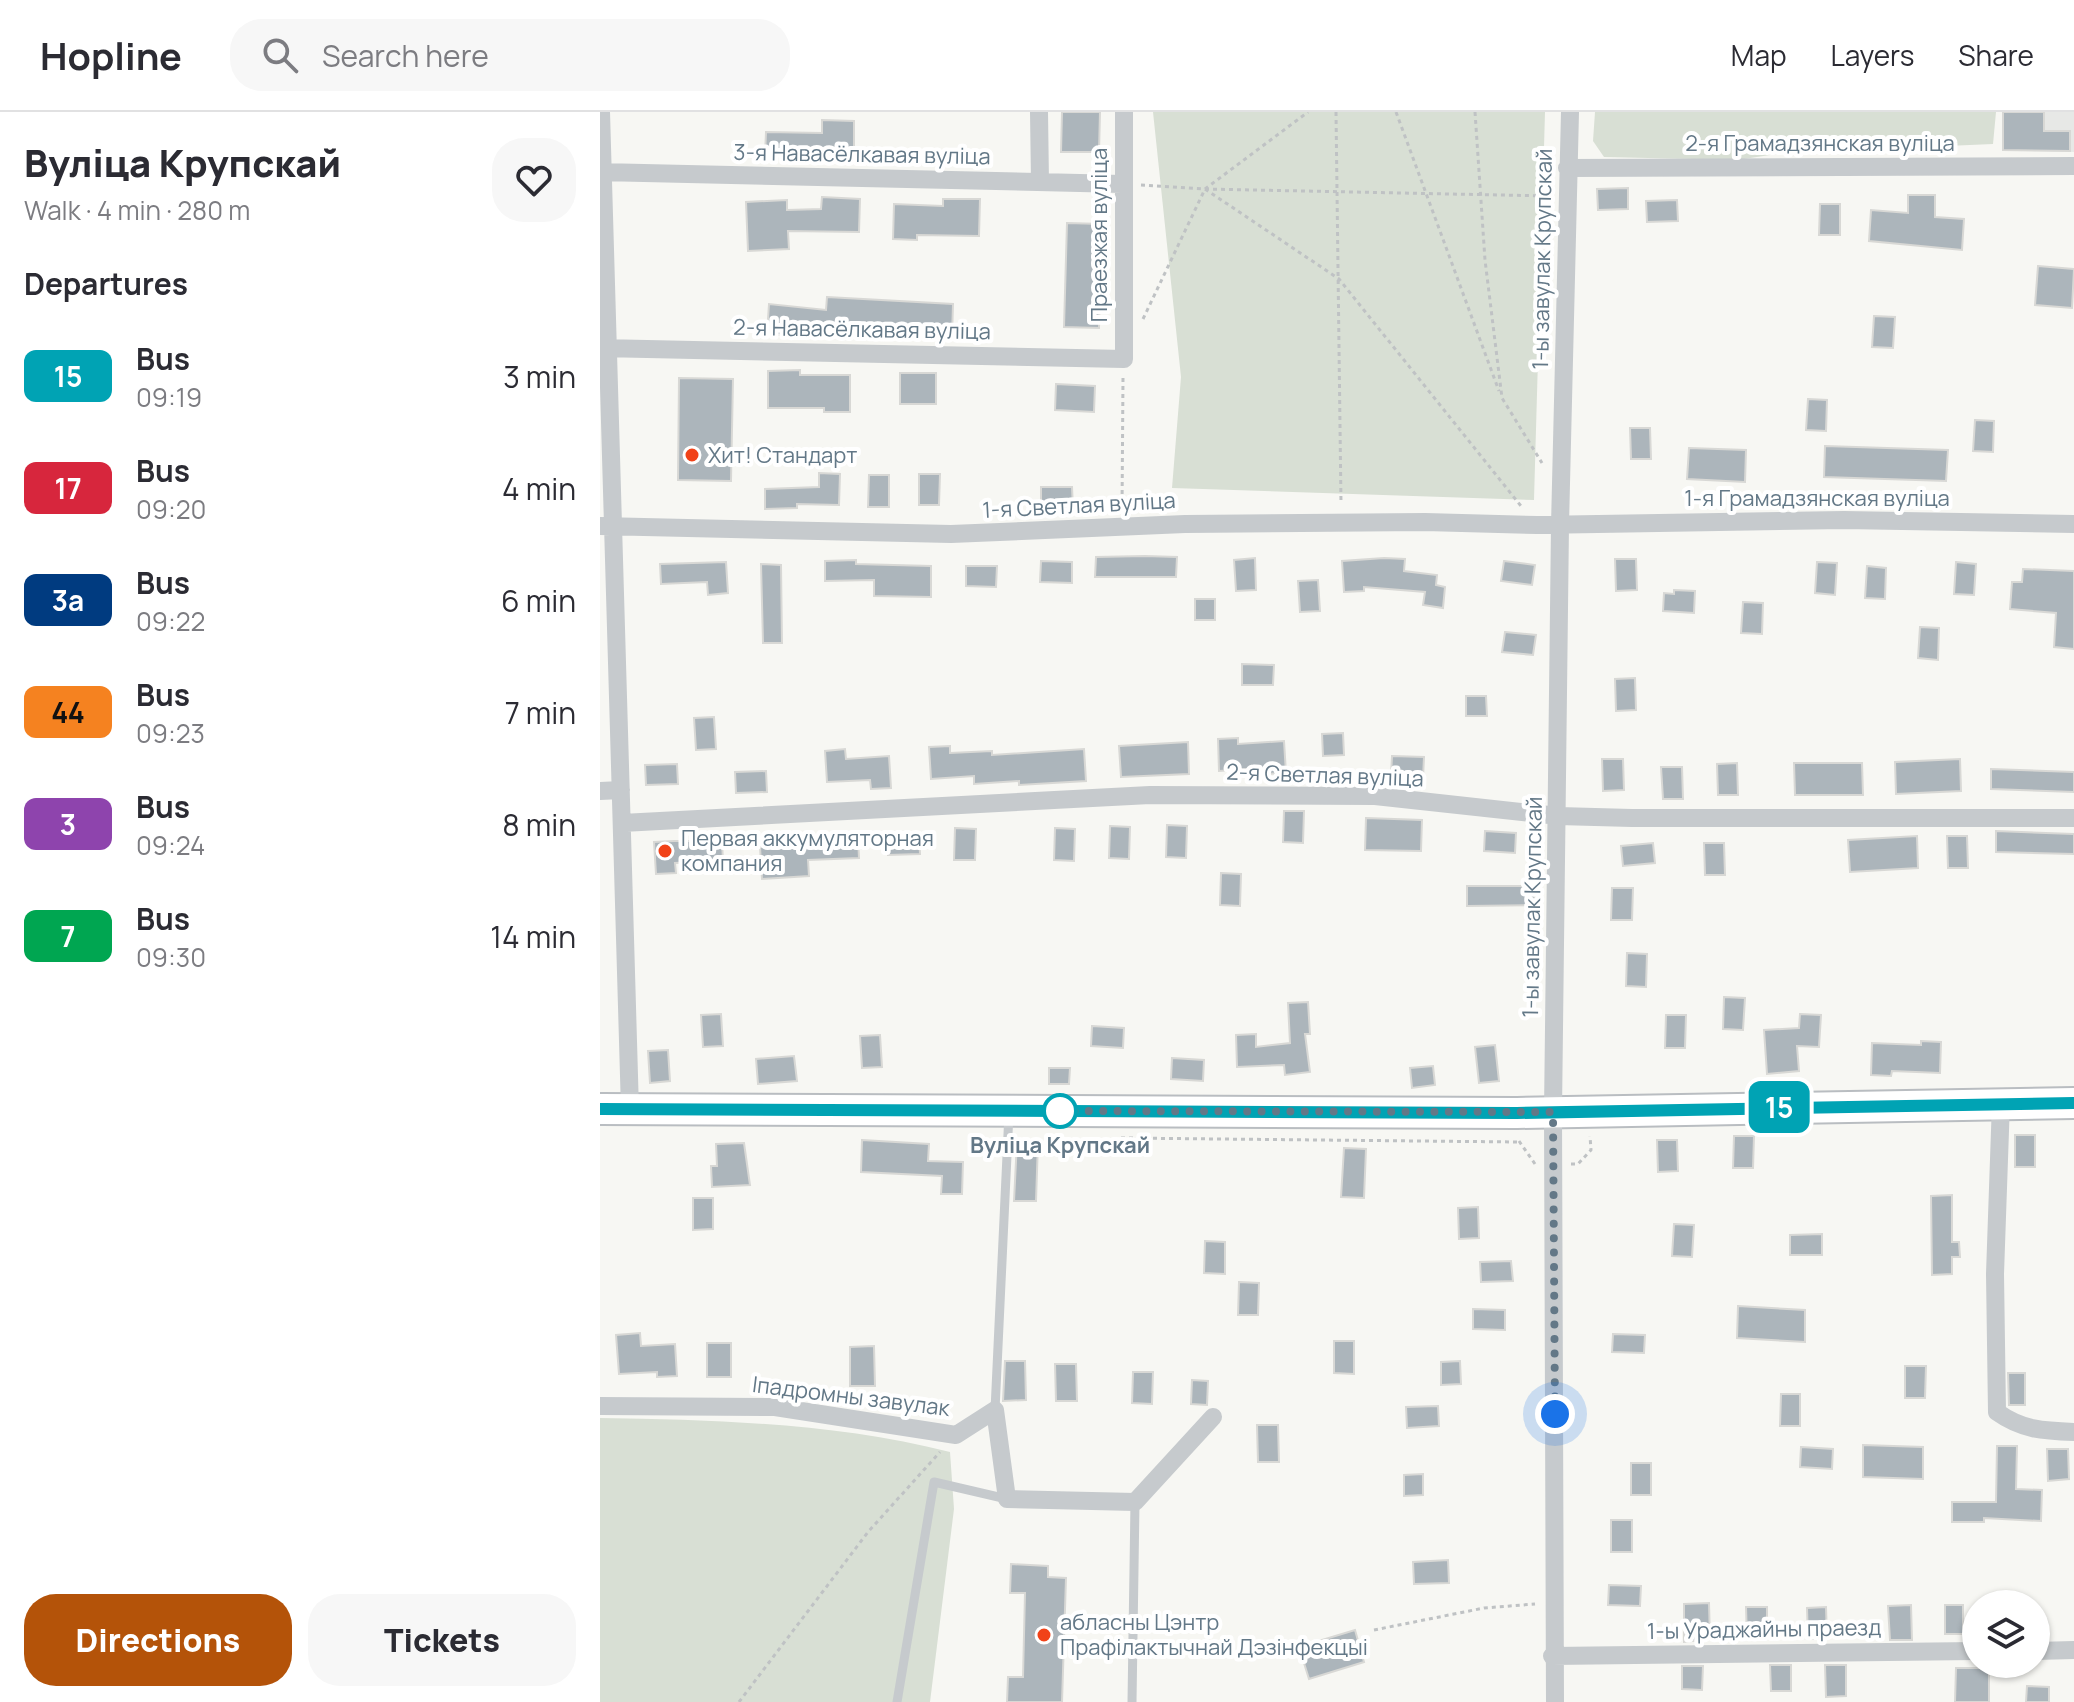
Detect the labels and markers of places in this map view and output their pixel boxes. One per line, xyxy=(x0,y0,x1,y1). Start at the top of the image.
place label: Хит! Стандарт xyxy=(708,440,858,470)
marker: Хит! Стандарт xyxy=(683,446,701,464)
place label: Первая аккумуляторная компания xyxy=(681,823,934,878)
marker: Первая аккумуляторная компания xyxy=(656,842,674,860)
marker: Вуліца Крупскай xyxy=(1043,1094,1077,1128)
place label: Вуліца Крупскай xyxy=(970,1130,1150,1160)
place label: абласны Цэнтр Прафілактычнай Дэзінфекцыі xyxy=(1060,1607,1368,1662)
marker: абласны Цэнтр Прафілактычнай Дэзінфекцыі xyxy=(1035,1626,1053,1644)

